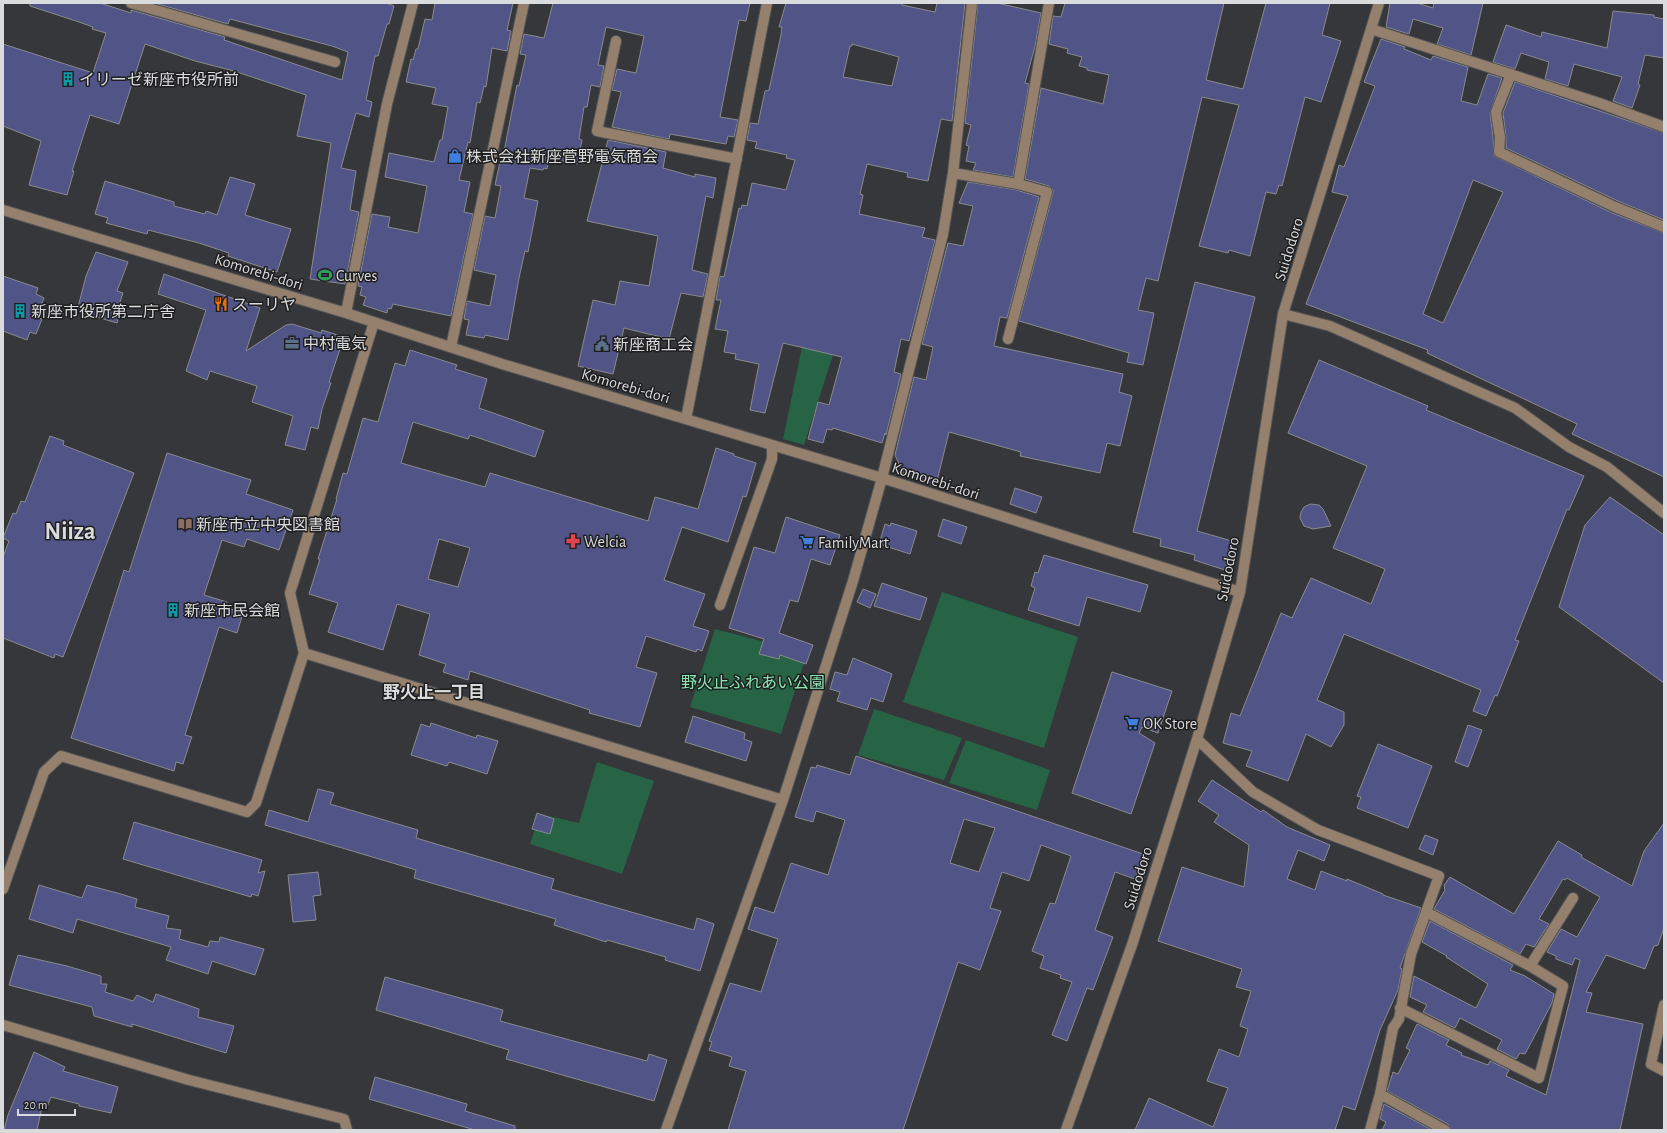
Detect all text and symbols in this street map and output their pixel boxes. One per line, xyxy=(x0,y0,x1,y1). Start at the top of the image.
building icon: イリーゼ新座市役所前 xyxy=(60,71,76,87)
place label: イリーゼ新座市役所前 xyxy=(79,71,239,88)
shop icon: 株式会社新座菅野電気商会 xyxy=(447,148,463,164)
place label: 株式会社新座菅野電気商会 xyxy=(466,148,658,165)
street label: Suidodoro xyxy=(1272,216,1306,283)
street label: Komorebi-dori xyxy=(213,251,305,293)
sports icon: Curves xyxy=(317,267,333,283)
place label: Curves xyxy=(336,268,377,284)
restaurant icon: スーリヤ xyxy=(213,296,229,312)
place label: スーリヤ xyxy=(232,297,296,313)
building icon: 新座市役所第二庁舎 xyxy=(12,303,28,319)
place label: 新座市役所第二庁舎 xyxy=(31,303,175,320)
office icon: 中村電気 xyxy=(284,335,300,351)
place label: 中村電気 xyxy=(303,335,367,352)
public building icon: 新座商工会 xyxy=(594,336,610,352)
place label: 新座商工会 xyxy=(613,336,693,353)
street label: Komorebi-dori xyxy=(580,366,672,406)
street label: Komorebi-dori xyxy=(890,459,982,503)
library icon: 新座市立中央図書館 xyxy=(177,516,193,532)
place label: 新座市立中央図書館 xyxy=(196,516,340,533)
district label: Niiza xyxy=(45,520,95,544)
pharmacy icon: Welcia xyxy=(565,533,581,549)
place label: Welcia xyxy=(584,534,626,550)
supermarket icon: FamilyMart xyxy=(799,534,815,550)
place label: FamilyMart xyxy=(818,535,889,552)
street label: Suidodoro xyxy=(1214,536,1242,602)
building icon: 新座市民会館 xyxy=(165,602,181,618)
place label: 新座市民会館 xyxy=(184,602,280,619)
park label: 野火止ふれあい公園 xyxy=(681,674,825,691)
district label: 野火止一丁目 xyxy=(383,683,485,701)
supermarket icon: OK Store xyxy=(1124,715,1140,731)
place label: OK Store xyxy=(1143,716,1197,732)
street label: Suidodoro xyxy=(1121,845,1155,912)
scale bar xyxy=(18,1091,75,1117)
text: 20 m xyxy=(24,1099,47,1111)

